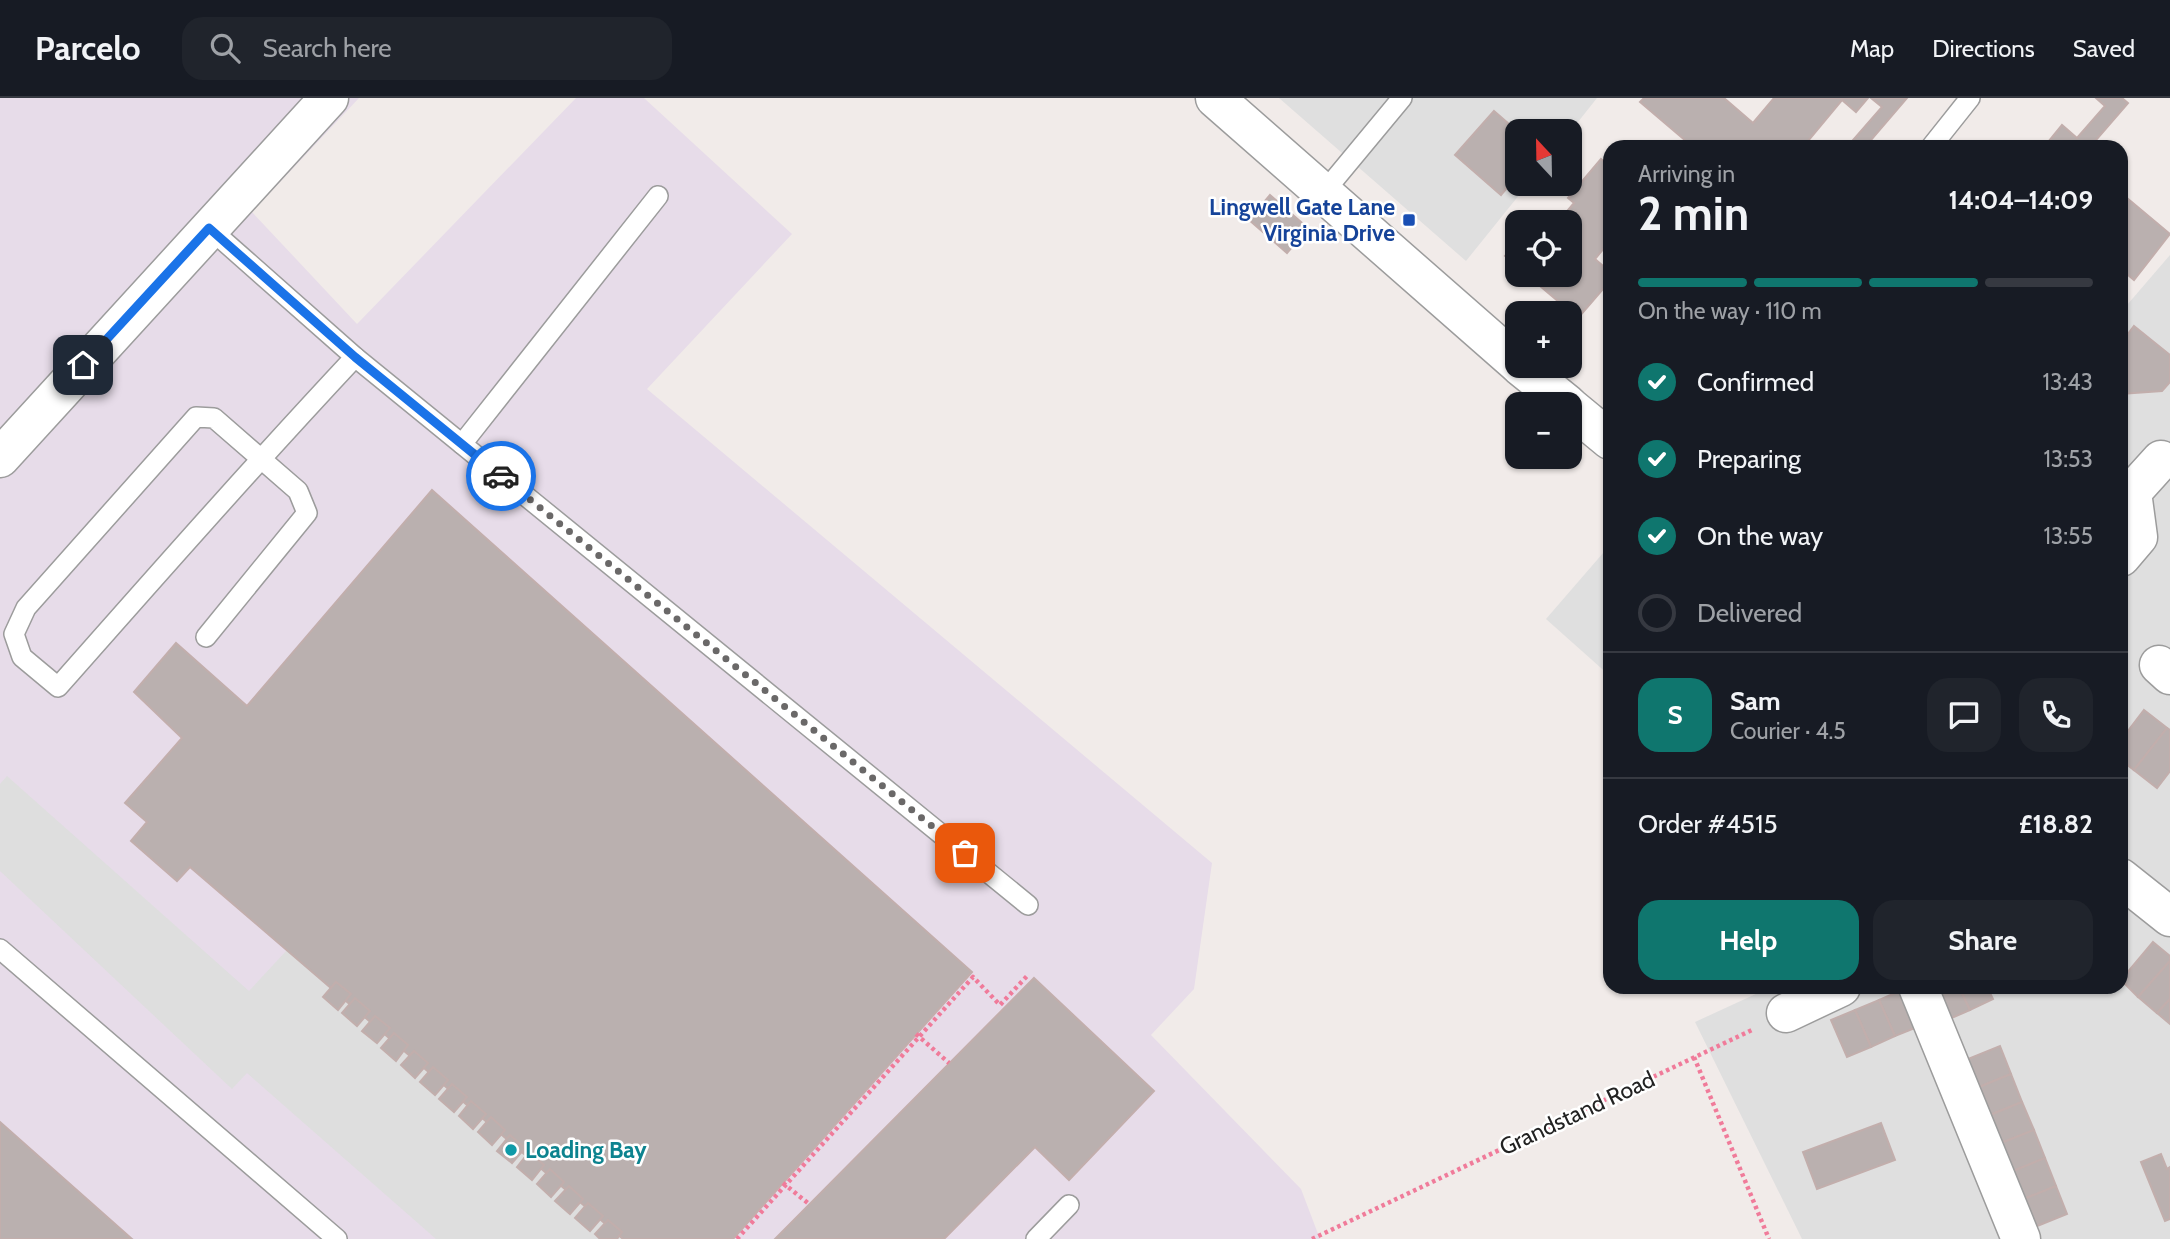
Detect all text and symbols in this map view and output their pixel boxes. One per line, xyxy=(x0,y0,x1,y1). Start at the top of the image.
search box xyxy=(182,17,672,80)
text: Parcelo xyxy=(35,28,140,68)
icon: search xyxy=(206,29,244,67)
text: Search here xyxy=(262,32,392,64)
text: Map xyxy=(1850,34,1894,63)
text: Directions xyxy=(1932,34,2035,63)
text: Saved xyxy=(2073,34,2135,63)
north arrow xyxy=(1505,119,1582,196)
map controls xyxy=(1505,119,1582,469)
text: Arriving in xyxy=(1638,160,1735,188)
text: 14:04–14:09 xyxy=(1948,184,2093,216)
text: 2 min xyxy=(1638,186,1749,242)
place label: Lingwell Gate Lane Virginia Drive xyxy=(1209,193,1395,247)
button: locate xyxy=(1505,210,1582,287)
marker: Lingwell Gate Lane Virginia Drive xyxy=(1401,212,1417,228)
text: On the way · 110 m xyxy=(1638,297,1822,325)
button: + xyxy=(1505,301,1582,378)
pin xyxy=(53,335,113,395)
icon: home xyxy=(64,346,102,384)
icon: check xyxy=(1638,363,1676,401)
text: Confirmed xyxy=(1697,366,1814,398)
text: 13:43 xyxy=(2043,368,2093,396)
button: − xyxy=(1505,392,1582,469)
icon: check xyxy=(1638,440,1676,478)
courier xyxy=(466,441,536,511)
text: Preparing xyxy=(1697,443,1801,475)
text: 13:53 xyxy=(2043,445,2093,473)
icon: car xyxy=(482,457,520,495)
icon: check xyxy=(1638,517,1676,555)
text: On the way xyxy=(1697,520,1823,552)
text: 13:55 xyxy=(2043,522,2093,550)
text: Delivered xyxy=(1697,597,1802,629)
button: chat xyxy=(1927,678,2001,752)
button: phone xyxy=(2019,678,2093,752)
text: Sam xyxy=(1730,685,1781,717)
text: S xyxy=(1667,699,1683,731)
text: Courier · 4.5 xyxy=(1730,717,1846,745)
text: Order #4515 xyxy=(1638,808,1777,840)
text: £18.82 xyxy=(2019,808,2093,840)
pin xyxy=(935,823,995,883)
icon: bag xyxy=(946,834,984,872)
button: Help xyxy=(1638,900,1859,980)
button: Share xyxy=(1873,900,2093,980)
street label: Grandstand Road xyxy=(1495,1065,1659,1161)
place label: Loading Bay xyxy=(525,1136,647,1164)
marker: Loading Bay xyxy=(503,1142,519,1158)

